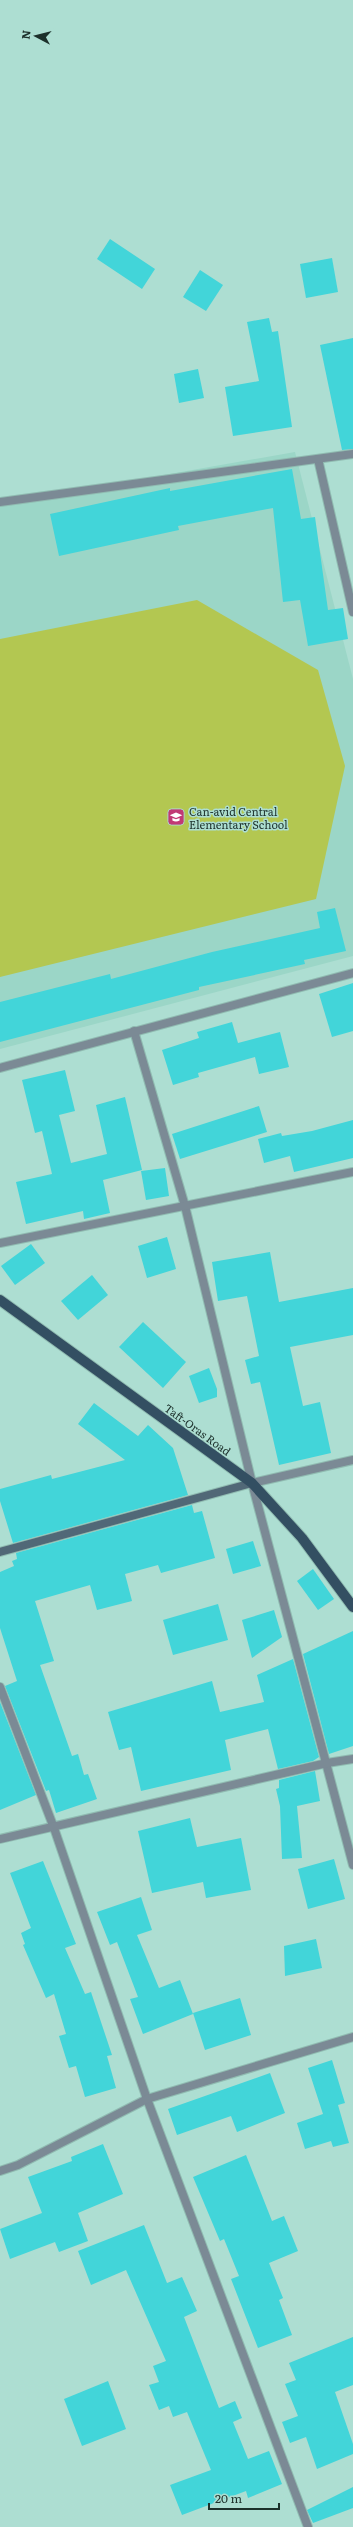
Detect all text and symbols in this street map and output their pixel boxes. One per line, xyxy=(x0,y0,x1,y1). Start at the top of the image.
north arrow xyxy=(16,16,56,56)
text: N xyxy=(17,29,34,40)
place label: Can-avid Central Elementary School xyxy=(189,803,288,832)
school or university icon: Can-avid Central Elementary School xyxy=(166,807,186,827)
street label: Taft-Oras Road xyxy=(162,1399,235,1459)
scale bar xyxy=(209,2485,279,2511)
text: 20 m xyxy=(215,2489,242,2507)

